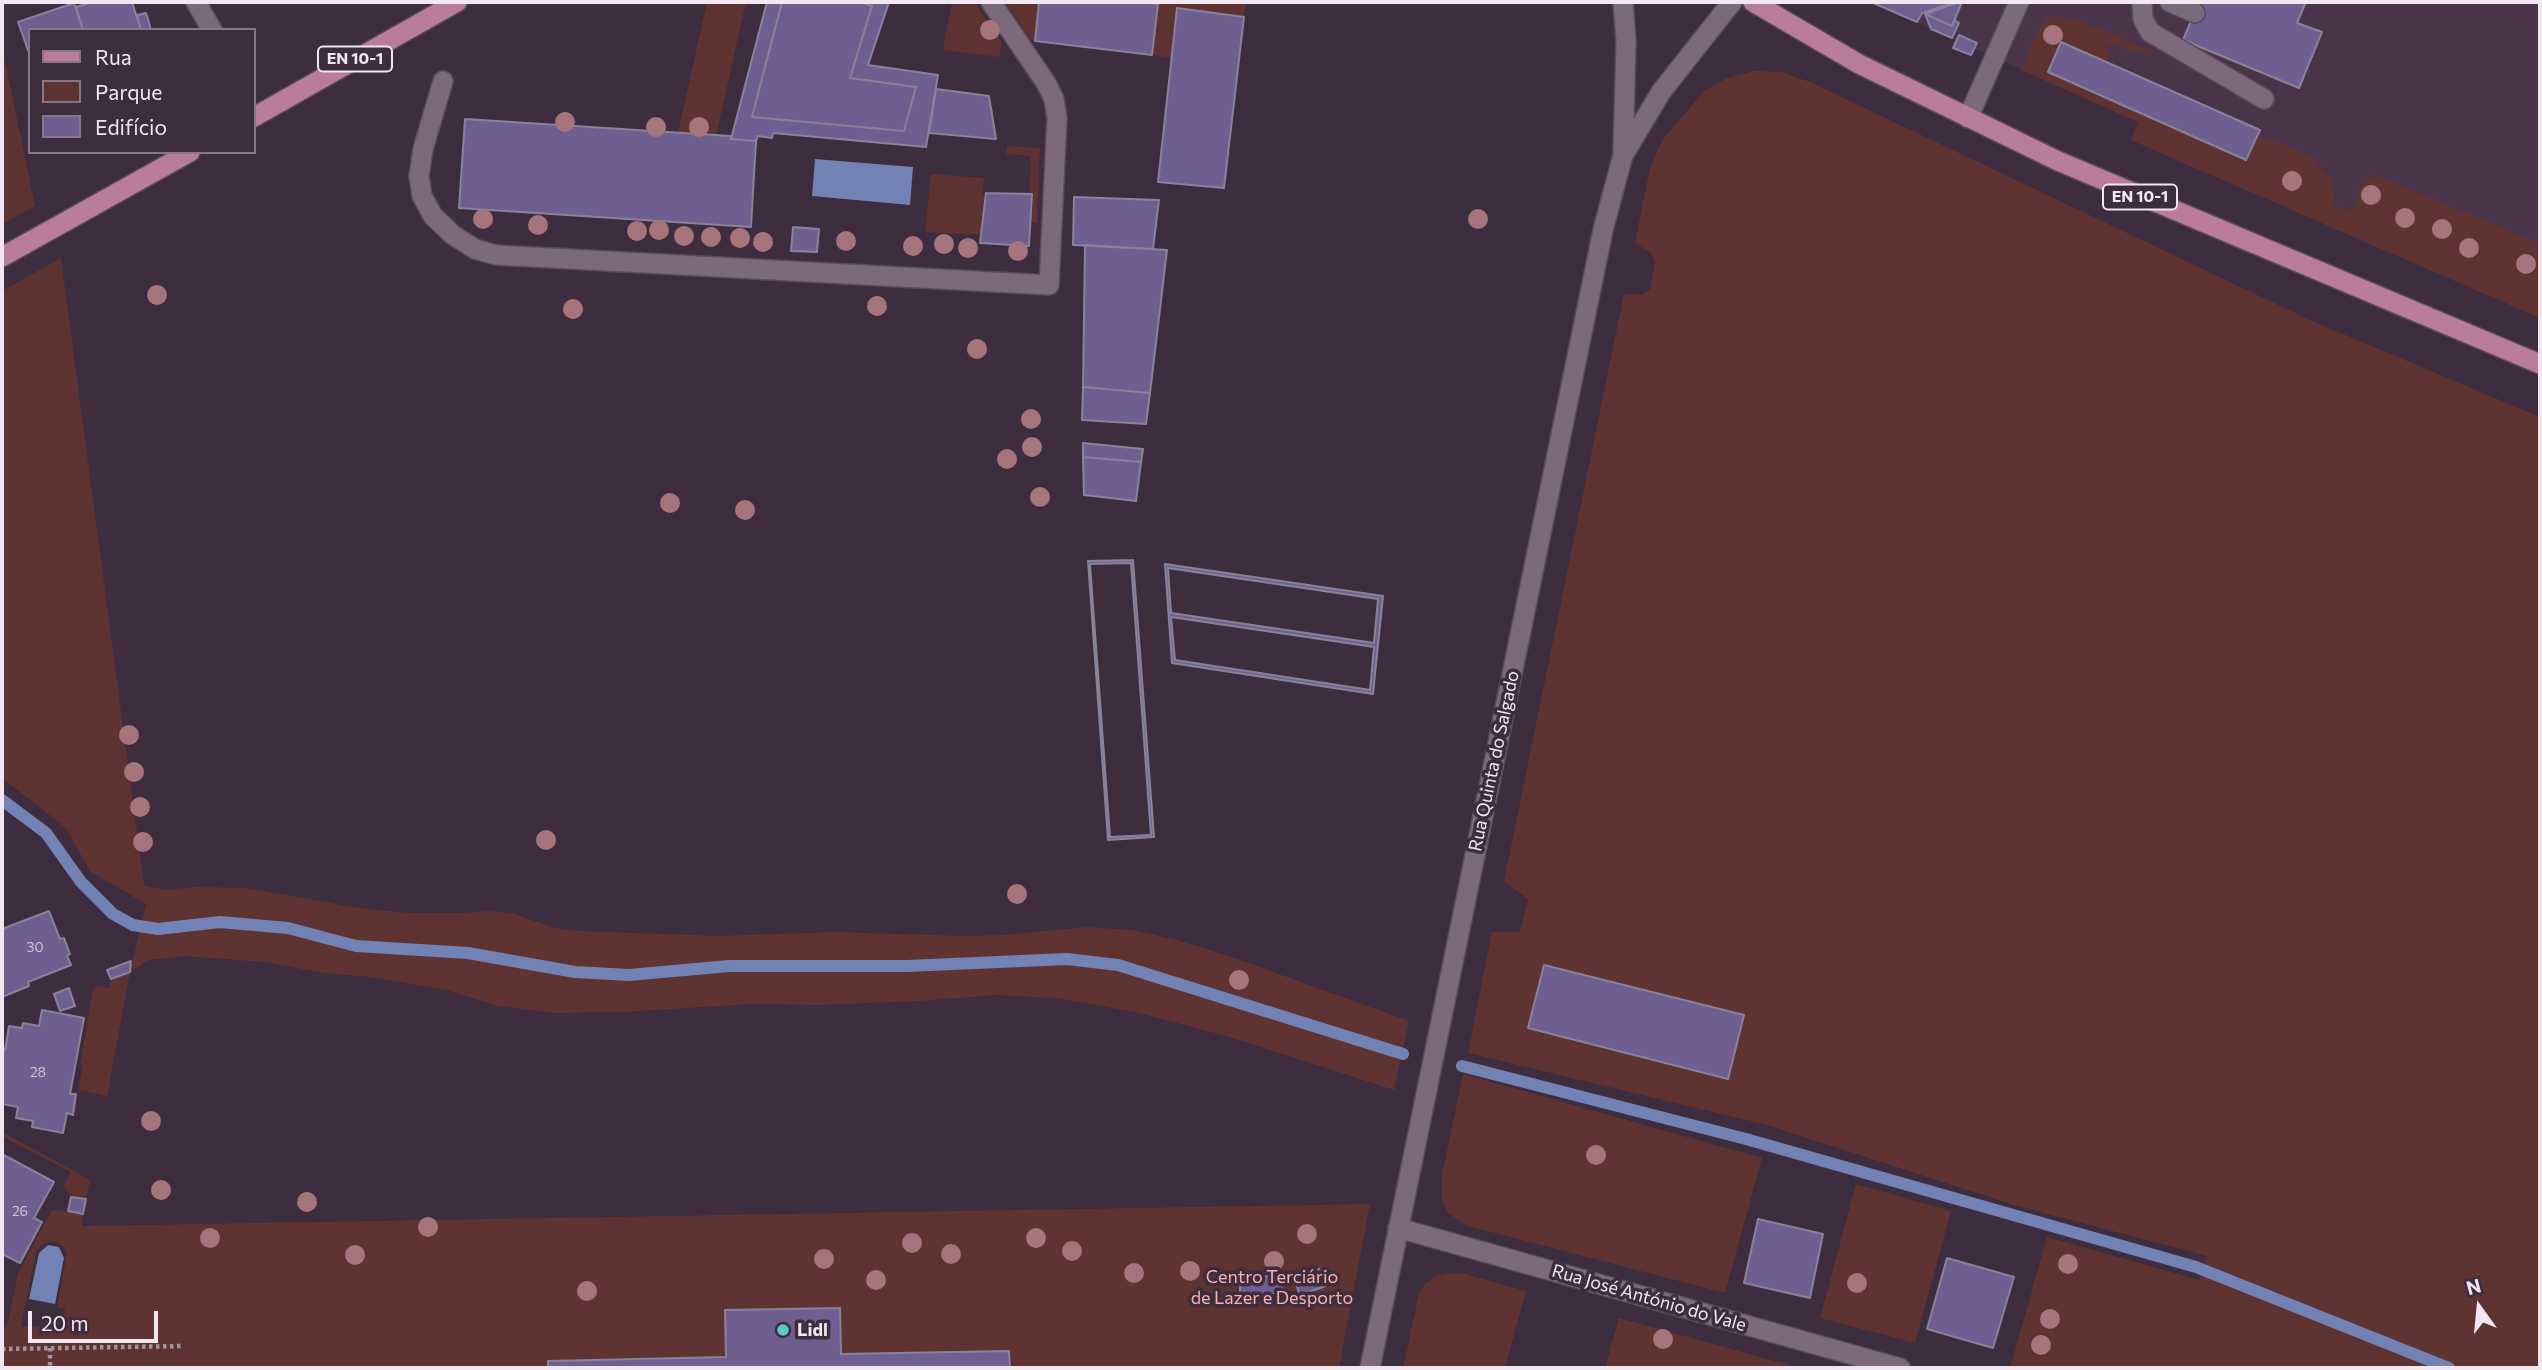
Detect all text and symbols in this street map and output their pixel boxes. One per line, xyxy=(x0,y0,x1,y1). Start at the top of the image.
legend xyxy=(28,28,256,154)
text: Rua xyxy=(95,44,132,69)
road number: EN 10-1 xyxy=(318,46,392,72)
text: Parque xyxy=(95,79,162,104)
text: Edifício xyxy=(95,114,167,139)
road number: EN 10-1 xyxy=(2103,184,2177,210)
street label: Rua Quinta do Salgado xyxy=(1464,669,1524,853)
house number: 30 xyxy=(26,939,44,955)
house number: 28 xyxy=(30,1064,46,1080)
house number: 26 xyxy=(12,1203,28,1219)
street label: Rua José António do Vale xyxy=(1549,1260,1749,1336)
park label: Centro Terciário de Lazer e Desporto xyxy=(1191,1266,1353,1308)
north arrow xyxy=(2444,1272,2514,1342)
text: N xyxy=(2464,1273,2483,1299)
scale bar xyxy=(32,1296,161,1340)
text: 20 m xyxy=(41,1310,89,1335)
place label: Lidl xyxy=(797,1319,828,1341)
marker: Lidl xyxy=(775,1322,791,1338)

